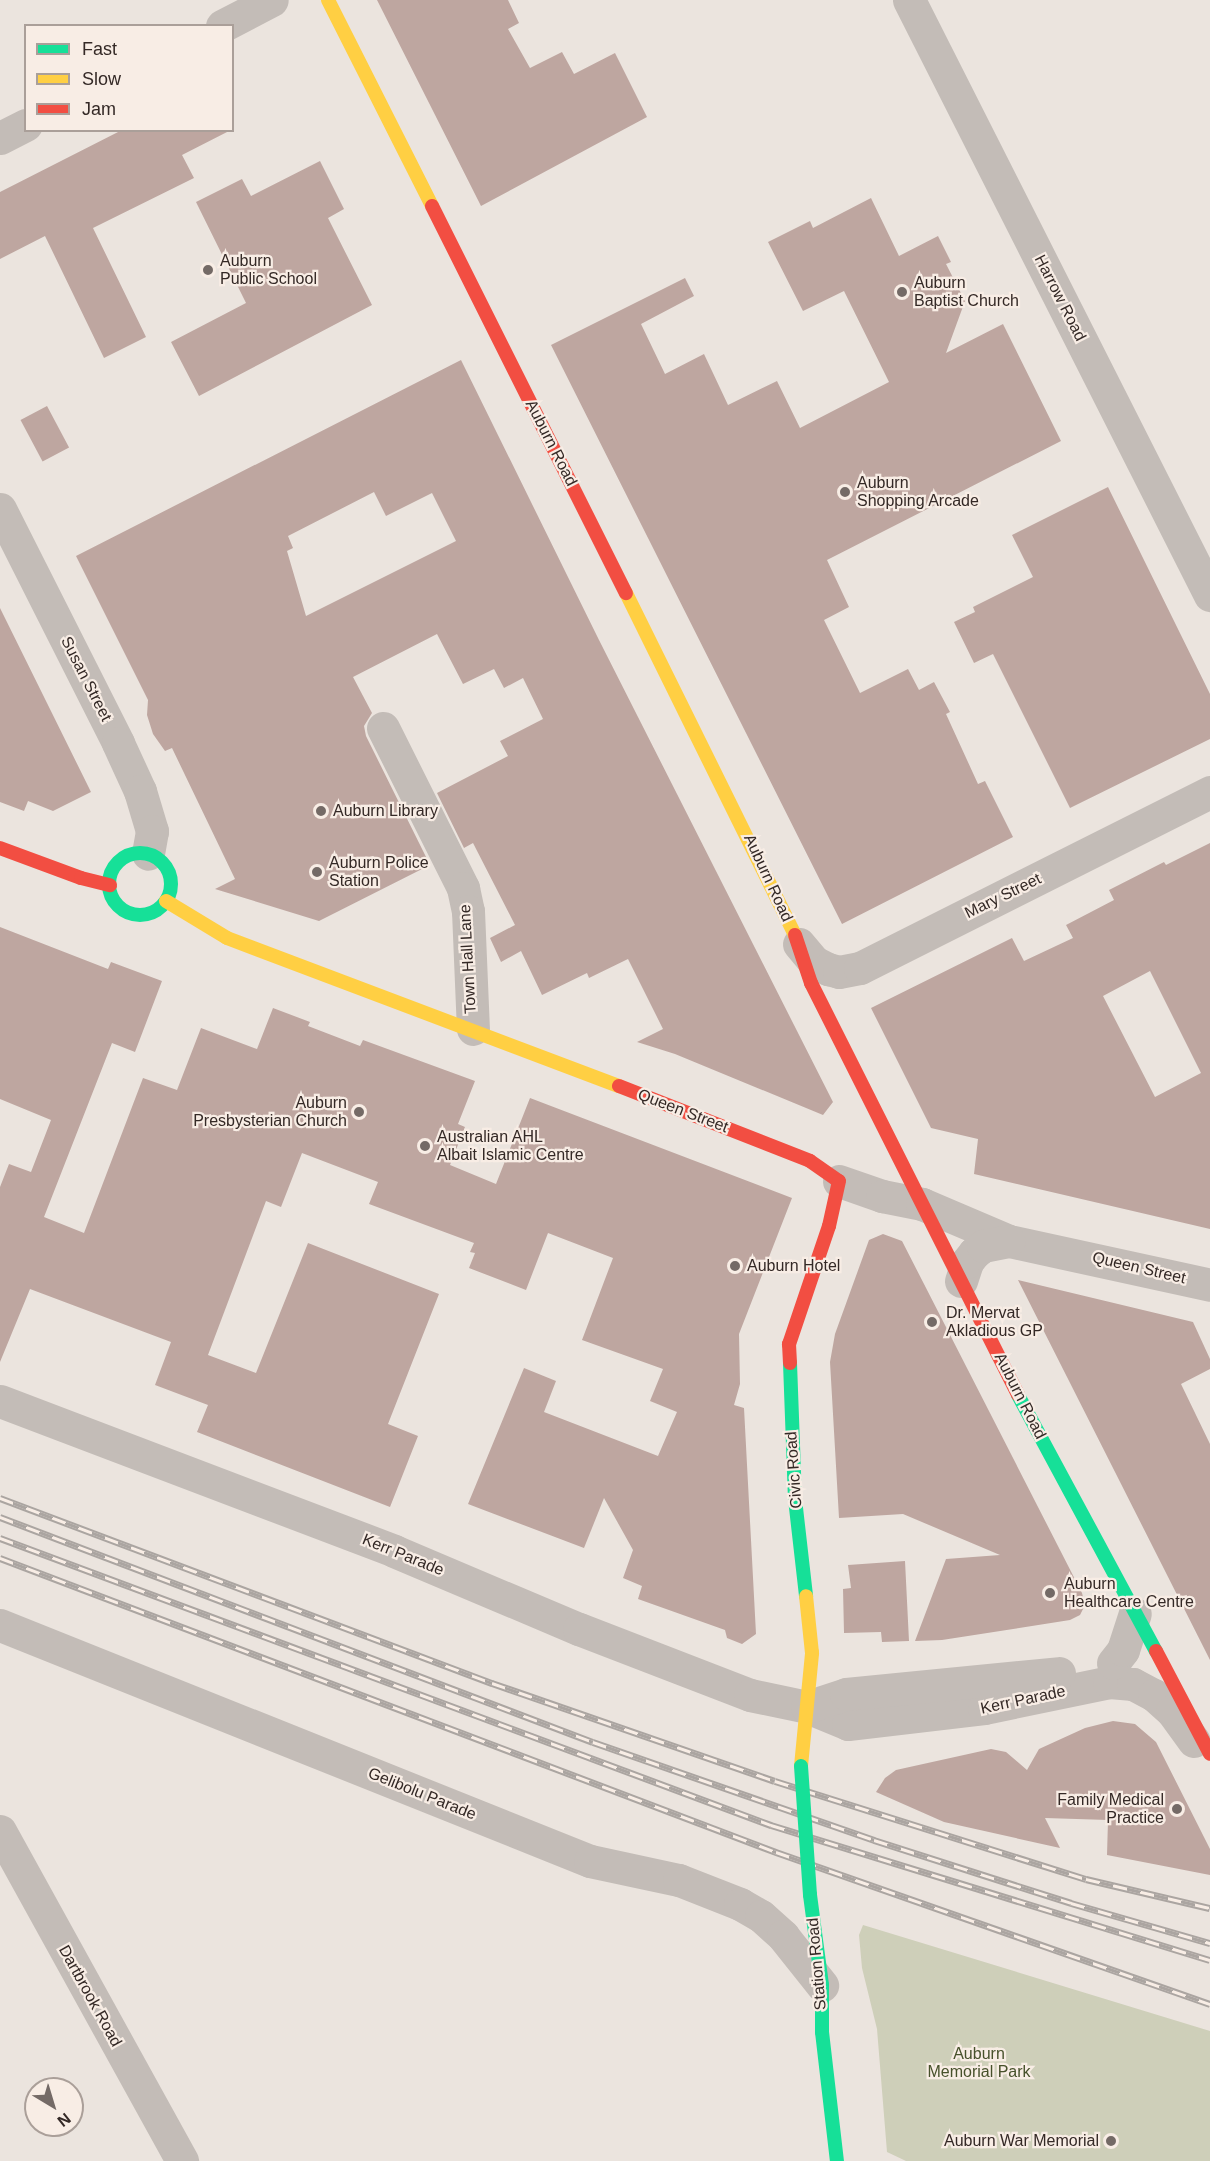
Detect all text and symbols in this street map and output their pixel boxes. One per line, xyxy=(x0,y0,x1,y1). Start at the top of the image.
legend xyxy=(24,24,234,132)
text: Fast xyxy=(82,39,117,59)
text: Slow xyxy=(82,69,121,89)
text: Jam xyxy=(82,99,116,119)
place label: Auburn Public School xyxy=(220,251,317,289)
street label: Harrow Road xyxy=(1030,252,1090,344)
marker: Auburn Public School xyxy=(201,263,215,277)
place label: Auburn Baptist Church xyxy=(914,273,1019,311)
marker: Auburn Baptist Church xyxy=(895,285,909,299)
street label: Auburn Road xyxy=(521,397,581,489)
place label: Auburn Shopping Arcade xyxy=(857,473,980,511)
marker: Auburn Shopping Arcade xyxy=(838,485,852,499)
street label: Susan Street xyxy=(56,633,116,725)
place label: Auburn Library xyxy=(333,801,438,821)
marker: Auburn Library xyxy=(314,804,328,818)
street label: Auburn Road xyxy=(739,831,797,925)
place label: Auburn Police Station xyxy=(329,853,429,891)
marker: Auburn Police Station xyxy=(310,865,324,879)
street label: Mary Street xyxy=(962,869,1044,923)
street label: Town Hall Lane xyxy=(456,904,480,1014)
street label: Queen Street xyxy=(635,1085,731,1137)
place label: Auburn Presbysterian Church xyxy=(193,1093,347,1131)
marker: Auburn Presbysterian Church xyxy=(352,1105,366,1119)
place label: Australian AHL Albait Islamic Centre xyxy=(437,1127,584,1165)
marker: Australian AHL Albait Islamic Centre xyxy=(418,1139,432,1153)
street label: Queen Street xyxy=(1090,1248,1188,1288)
place label: Auburn Hotel xyxy=(747,1256,840,1276)
marker: Auburn Hotel xyxy=(728,1259,742,1273)
place label: Dr. Mervat Akladious GP xyxy=(946,1303,1043,1341)
marker: Dr. Mervat Akladious GP xyxy=(923,1313,941,1331)
street label: Auburn Road xyxy=(990,1350,1050,1442)
street label: Civic Road xyxy=(782,1431,806,1509)
street label: Kerr Parade xyxy=(359,1530,447,1580)
place label: Auburn Healthcare Centre xyxy=(1064,1574,1194,1612)
marker: Auburn Healthcare Centre xyxy=(1041,1584,1059,1602)
street label: Kerr Parade xyxy=(979,1682,1067,1718)
street label: Gelibolu Parade xyxy=(365,1764,479,1824)
place label: Family Medical Practice xyxy=(1057,1790,1164,1828)
marker: Family Medical Practice xyxy=(1168,1800,1186,1818)
street label: Station Road xyxy=(803,1917,831,2011)
street label: Dartbrook Road xyxy=(54,1942,126,2050)
park label: Auburn Memorial Park xyxy=(927,2044,1031,2082)
north arrow xyxy=(24,2077,84,2137)
text: N xyxy=(54,2110,74,2130)
place label: Auburn War Memorial xyxy=(944,2131,1099,2151)
marker: Auburn War Memorial xyxy=(1104,2134,1118,2148)

